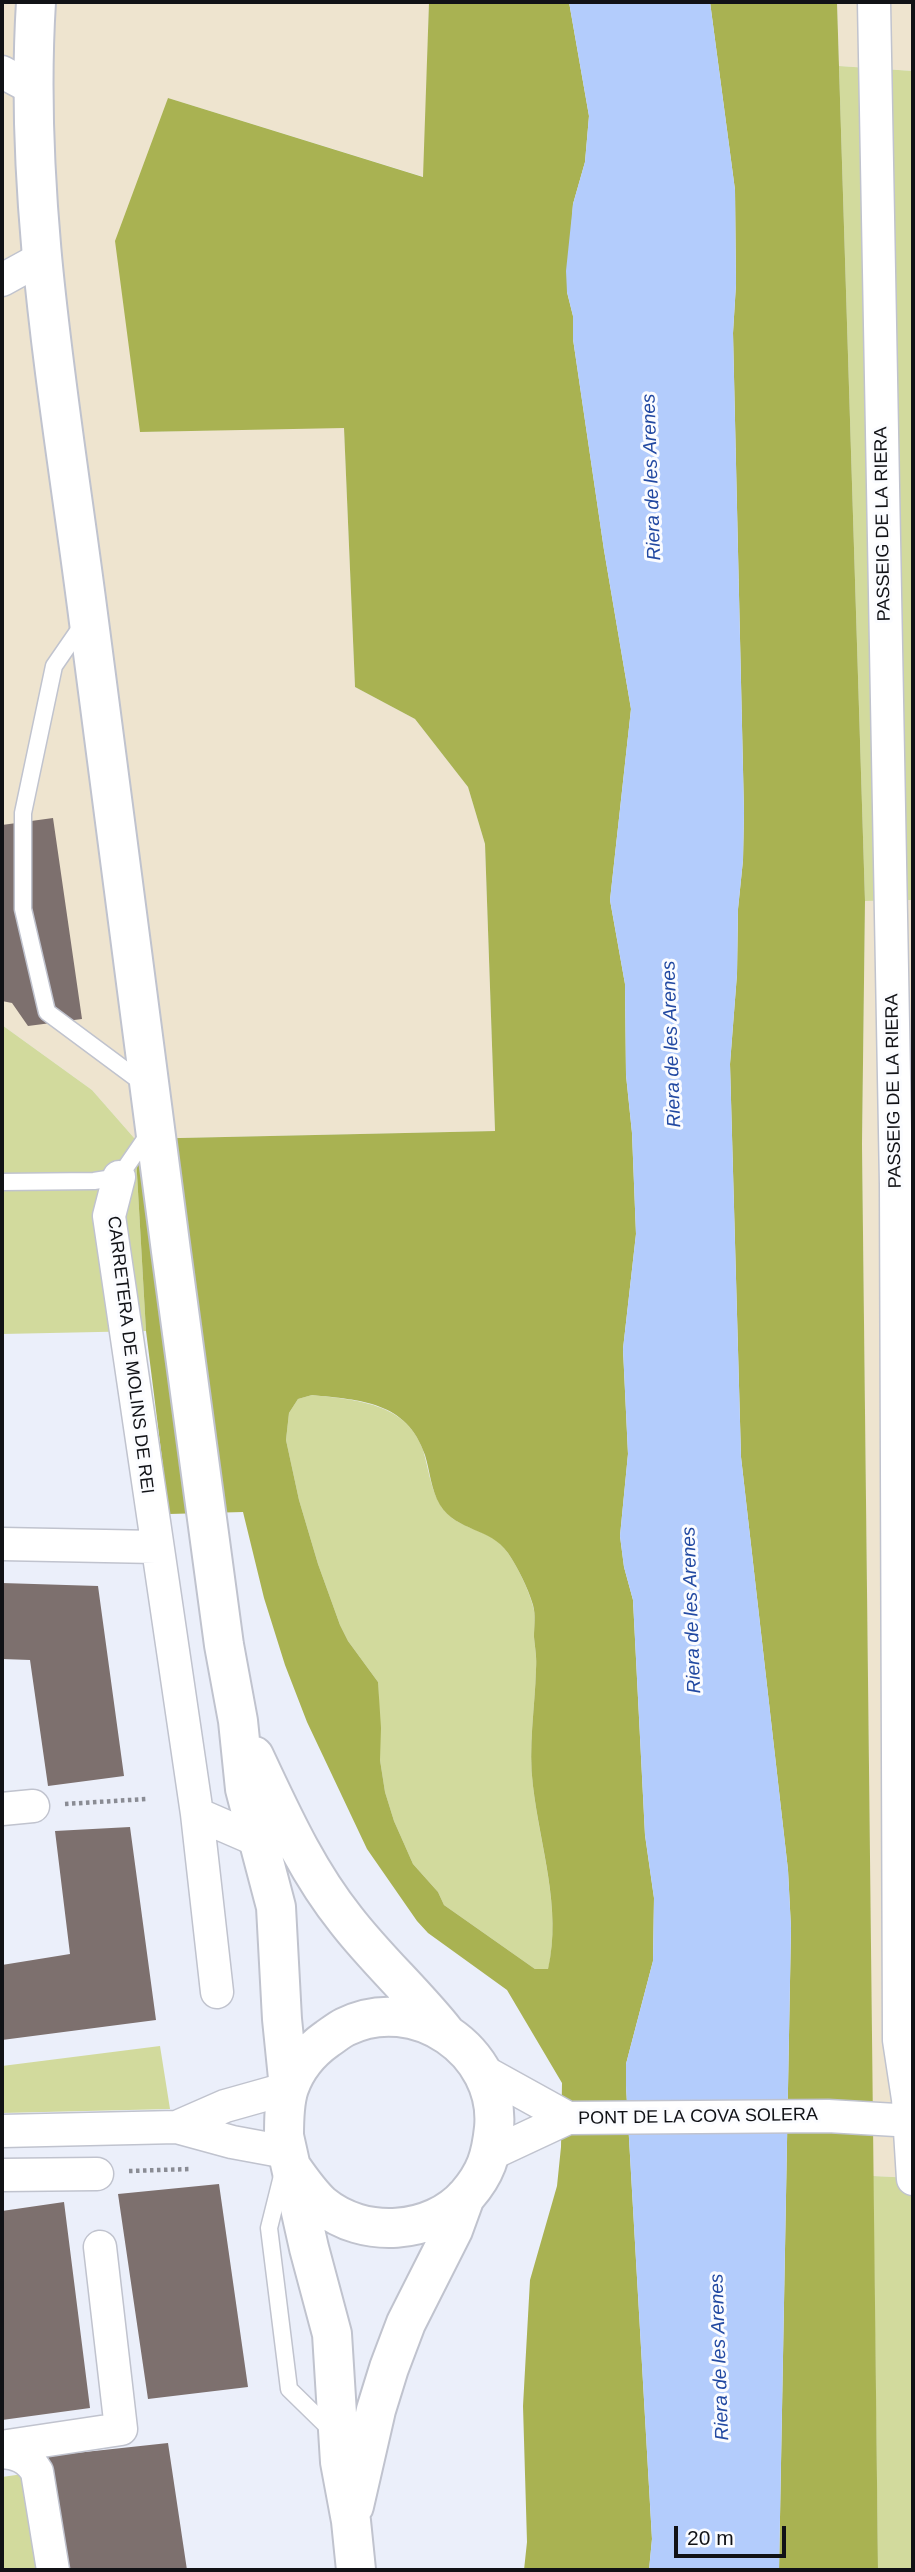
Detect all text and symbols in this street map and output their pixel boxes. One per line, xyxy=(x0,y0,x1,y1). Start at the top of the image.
water label: Riera de les Arenes xyxy=(638,393,666,561)
street label: PASSEIG DE LA RIERA xyxy=(871,426,895,622)
water label: Riera de les Arenes xyxy=(658,960,686,1128)
street label: PASSEIG DE LA RIERA xyxy=(882,993,906,1189)
street label: CARRETERA DE MOLINS DE REI xyxy=(102,1215,158,1495)
water label: Riera de les Arenes xyxy=(678,1526,706,1694)
street label: PONT DE LA COVA SOLERA xyxy=(578,2104,818,2130)
water label: Riera de les Arenes xyxy=(706,2273,734,2441)
scale bar xyxy=(677,2512,789,2556)
text: 20 m xyxy=(687,2526,734,2549)

